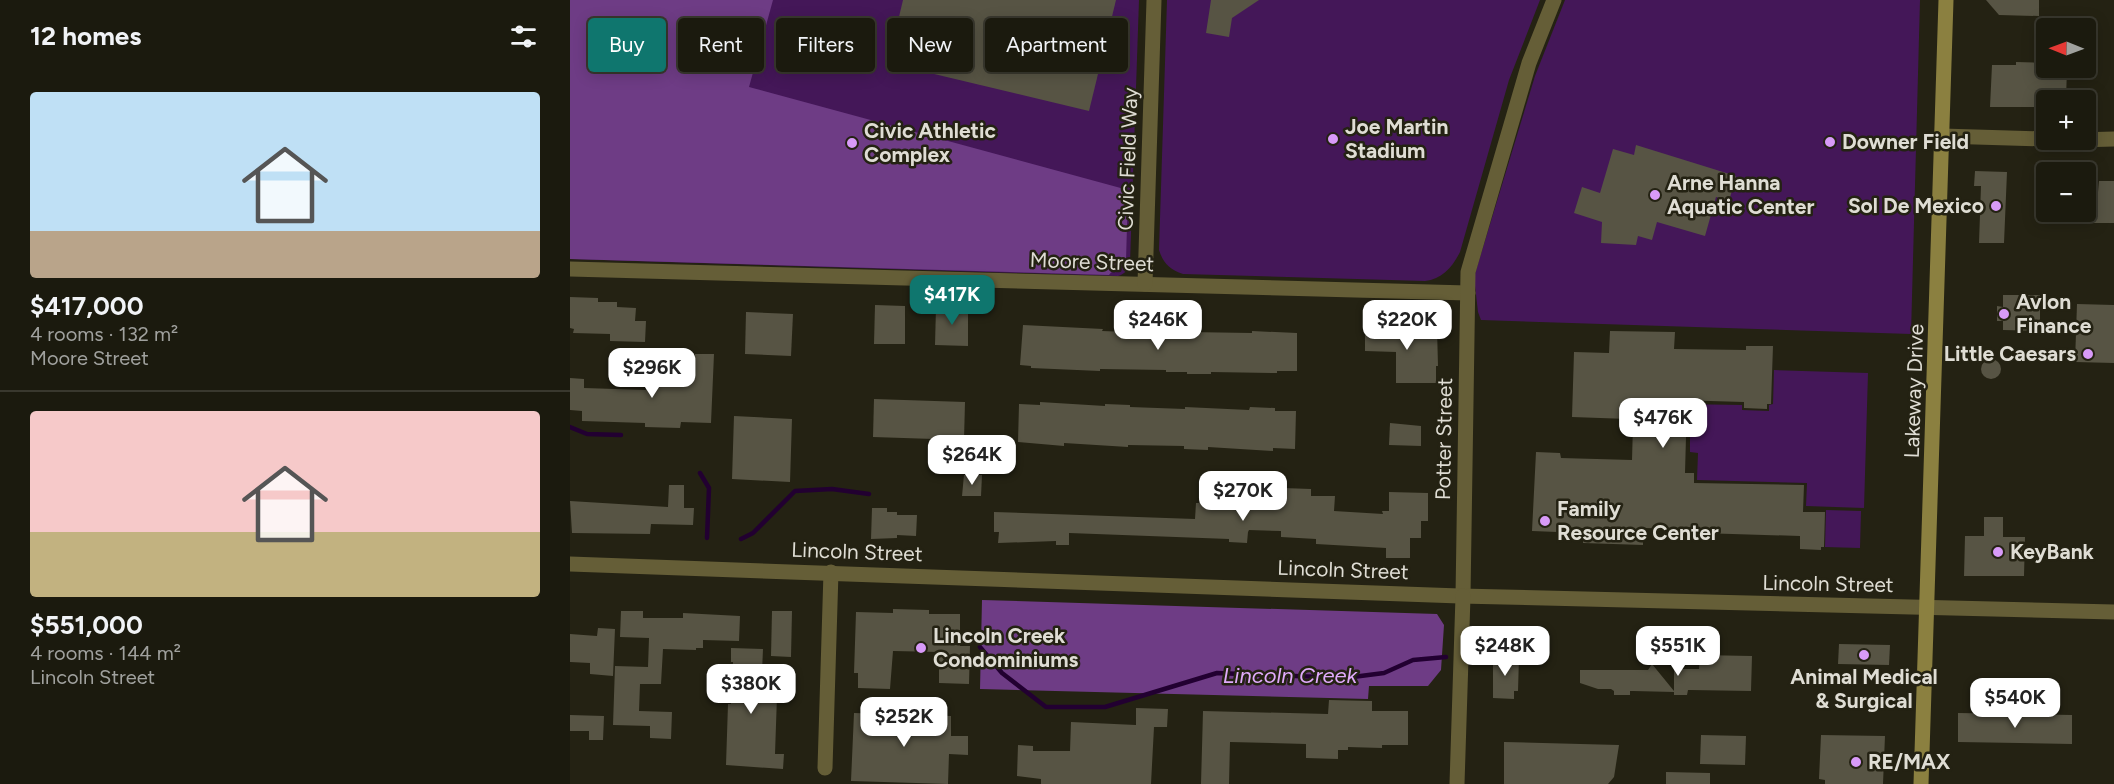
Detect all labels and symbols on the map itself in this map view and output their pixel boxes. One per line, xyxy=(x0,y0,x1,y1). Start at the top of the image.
north arrow xyxy=(2036,18,2096,78)
street label: Civic Field Way xyxy=(1113,87,1142,231)
place label: Joe Martin Stadium xyxy=(1345,114,1448,163)
place label: Civic Athletic Complex xyxy=(864,118,997,167)
place label: Downer Field xyxy=(1842,129,1969,154)
marker: Joe Martin Stadium xyxy=(1326,132,1340,146)
marker: Downer Field xyxy=(1823,135,1837,149)
marker: Civic Athletic Complex xyxy=(845,136,859,150)
place label: Arne Hanna Aquatic Center xyxy=(1667,170,1814,219)
marker: Arne Hanna Aquatic Center xyxy=(1648,188,1662,202)
place label: Sol De Mexico xyxy=(1848,193,1984,218)
marker: Sol De Mexico xyxy=(1989,199,2003,213)
street label: Moore Street xyxy=(1029,247,1155,276)
pin: $417K xyxy=(910,275,994,326)
place label: Avlon Finance xyxy=(2016,289,2092,338)
pin: $246K xyxy=(1116,300,1200,351)
pin: $220K xyxy=(1365,300,1449,351)
marker: Avlon Finance xyxy=(1997,307,2011,321)
street label: Lakeway Drive xyxy=(1899,323,1928,459)
place label: Little Caesars xyxy=(1944,341,2076,366)
marker: Little Caesars xyxy=(2081,347,2095,361)
pin: $296K xyxy=(610,348,694,399)
street label: Potter Street xyxy=(1430,377,1457,500)
pin: $476K xyxy=(1621,398,1705,449)
pin: $264K xyxy=(930,435,1014,486)
pin: $270K xyxy=(1201,471,1285,522)
place label: Family Resource Center xyxy=(1557,496,1719,545)
marker: Family Resource Center xyxy=(1538,514,1552,528)
street label: Lincoln Street xyxy=(791,537,923,566)
place label: KeyBank xyxy=(2010,539,2095,564)
marker: KeyBank xyxy=(1991,545,2005,559)
street label: Lincoln Street xyxy=(1277,555,1409,584)
street label: Lincoln Street xyxy=(1762,570,1894,597)
place label: Lincoln Creek Condominiums xyxy=(933,623,1079,672)
pin: $248K xyxy=(1463,626,1547,677)
pin: $551K xyxy=(1636,626,1720,677)
marker: Lincoln Creek Condominiums xyxy=(914,641,928,655)
marker: Animal Medical & Surgical xyxy=(1857,648,1871,662)
water label: Lincoln Creek xyxy=(1223,662,1358,689)
pin: $380K xyxy=(709,664,793,715)
place label: Animal Medical & Surgical xyxy=(1790,664,1938,713)
pin: $540K xyxy=(1973,678,2057,729)
pin: $252K xyxy=(862,697,946,748)
place label: RE/MAX xyxy=(1868,749,1951,774)
marker: RE/MAX xyxy=(1849,755,1863,769)

